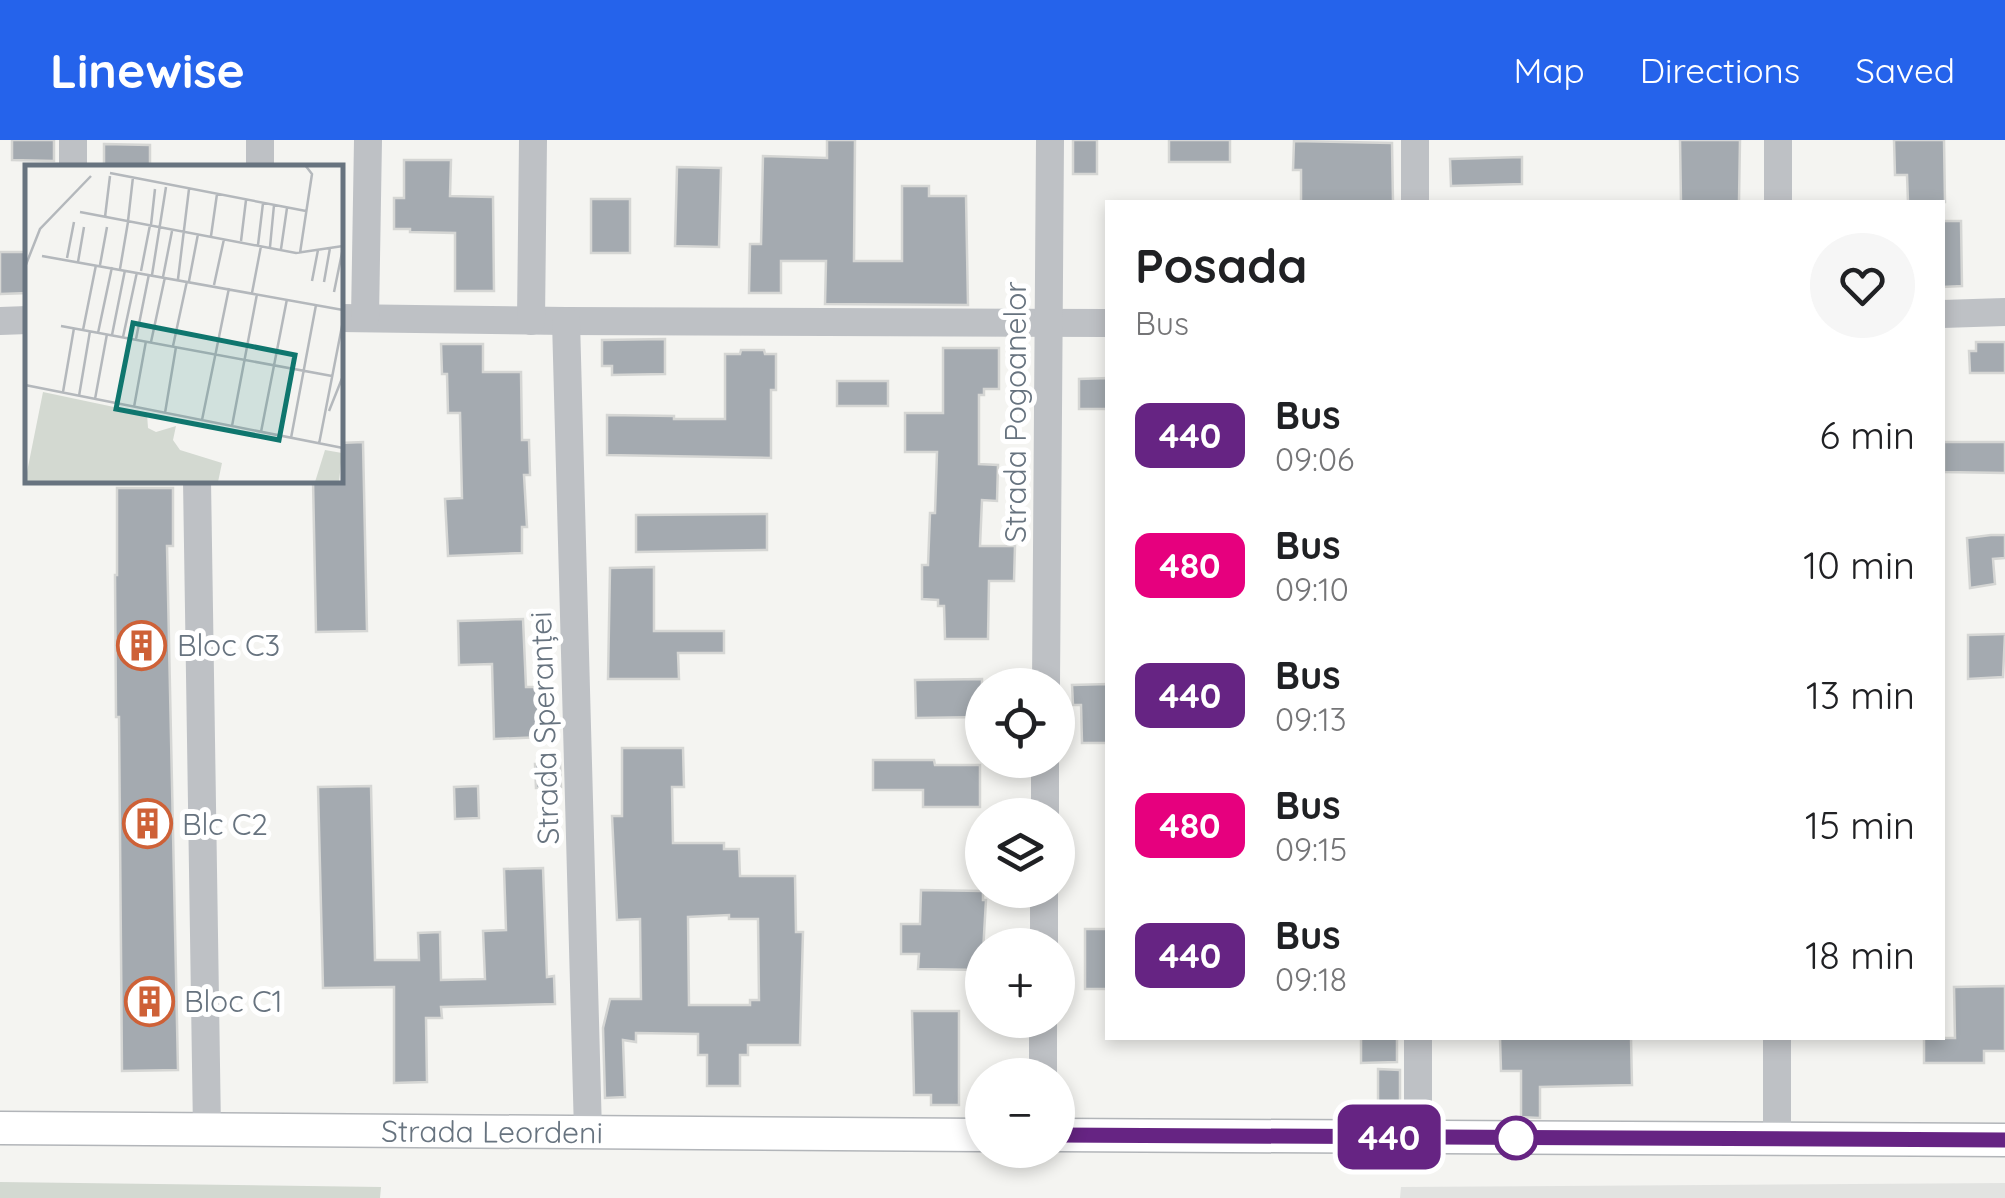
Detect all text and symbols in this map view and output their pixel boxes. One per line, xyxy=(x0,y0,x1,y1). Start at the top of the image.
text: Linewise xyxy=(50,40,245,100)
text: Map xyxy=(1513,48,1585,92)
text: Directions xyxy=(1640,48,1800,92)
text: Saved xyxy=(1855,48,1955,92)
inset map xyxy=(25,165,342,482)
button: heart xyxy=(1810,233,1915,338)
text: Posada xyxy=(1135,235,1307,295)
street label: Strada Pogoanelor xyxy=(996,281,1034,543)
text: Bus xyxy=(1135,303,1189,343)
text: Bus xyxy=(1275,391,1341,439)
text: 6 min xyxy=(1819,411,1915,459)
text: 440 xyxy=(1159,413,1221,457)
text: 09:06 xyxy=(1275,439,1354,479)
text: Bus xyxy=(1275,521,1341,569)
text: 10 min xyxy=(1803,541,1915,589)
text: 480 xyxy=(1159,543,1221,587)
text: 09:10 xyxy=(1275,569,1349,609)
street label: Strada Speranței xyxy=(521,611,567,845)
building icon: Bloc C3 xyxy=(116,619,168,671)
place label: Bloc C3 xyxy=(177,626,280,664)
text: Bus xyxy=(1275,651,1341,699)
map controls xyxy=(965,668,1075,1168)
button: locate xyxy=(965,668,1075,778)
text: 13 min xyxy=(1806,671,1915,719)
text: 440 xyxy=(1159,673,1221,717)
text: 09:13 xyxy=(1275,699,1347,739)
text: Bus xyxy=(1275,781,1341,829)
building icon: Blc C2 xyxy=(121,798,173,850)
button: layers xyxy=(965,798,1075,908)
text: 15 min xyxy=(1805,801,1915,849)
text: 480 xyxy=(1159,803,1221,847)
place label: Blc C2 xyxy=(182,805,268,843)
text: 09:15 xyxy=(1275,829,1347,869)
text: Bus xyxy=(1275,911,1341,959)
button: + xyxy=(965,928,1075,1038)
text: 18 min xyxy=(1805,931,1915,979)
text: 440 xyxy=(1159,933,1221,977)
text: 09:18 xyxy=(1275,959,1347,999)
building icon: Bloc C1 xyxy=(123,975,175,1027)
place label: Bloc C1 xyxy=(184,982,283,1020)
button: − xyxy=(965,1058,1075,1168)
line badge: 440 xyxy=(1332,1104,1446,1170)
street label: Strada Leordeni xyxy=(381,1112,603,1151)
text: 440 xyxy=(1358,1115,1420,1159)
unlabelled marker xyxy=(1495,1117,1537,1159)

